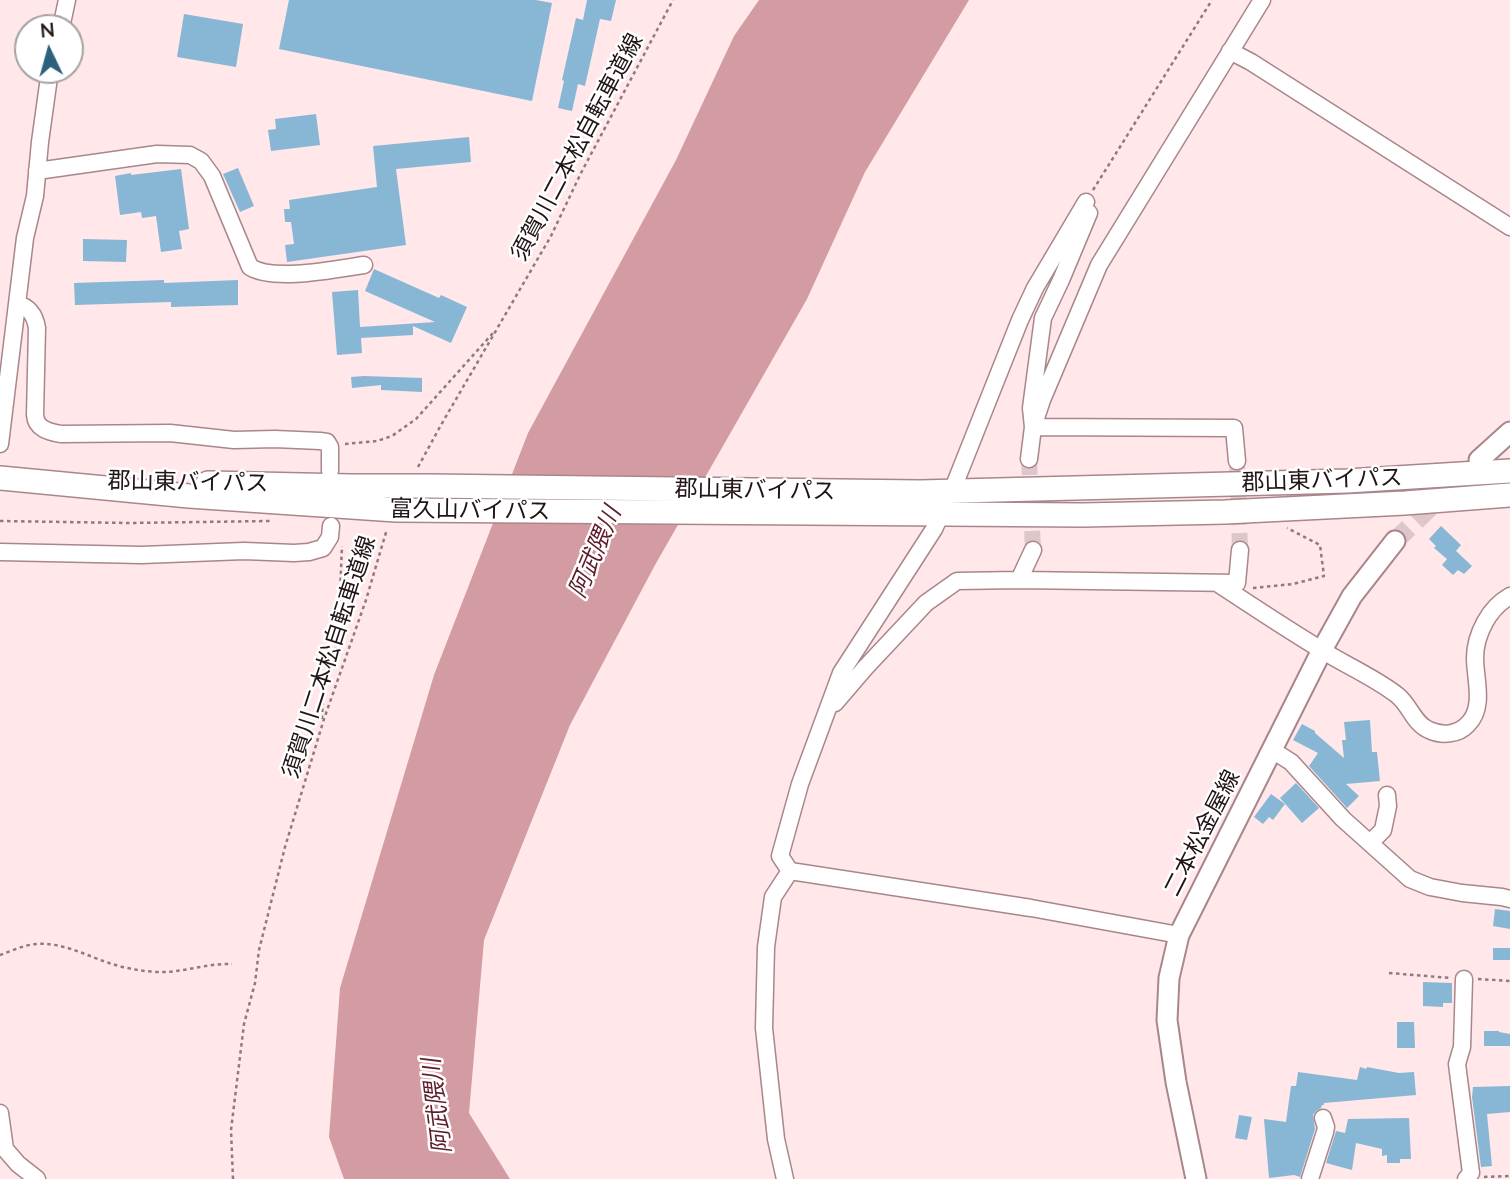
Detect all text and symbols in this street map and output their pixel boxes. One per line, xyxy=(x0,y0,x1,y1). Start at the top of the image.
north arrow xyxy=(14,14,84,84)
text: N xyxy=(39,17,56,42)
street label: 須賀川二本松自転車道線 xyxy=(505,29,649,265)
street label: 郡山東バイパス xyxy=(1241,463,1403,497)
street label: 郡山東バイパス xyxy=(107,467,269,497)
street label: 郡山東バイパス xyxy=(674,475,836,505)
street label: 富久山バイパス xyxy=(389,495,551,525)
water label: 阿武隈川 xyxy=(563,502,627,602)
street label: 須賀川二本松自転車道線 xyxy=(277,532,381,782)
street label: 二本松金屋線 xyxy=(1158,765,1246,901)
water label: 阿武隈川 xyxy=(417,1057,457,1155)

